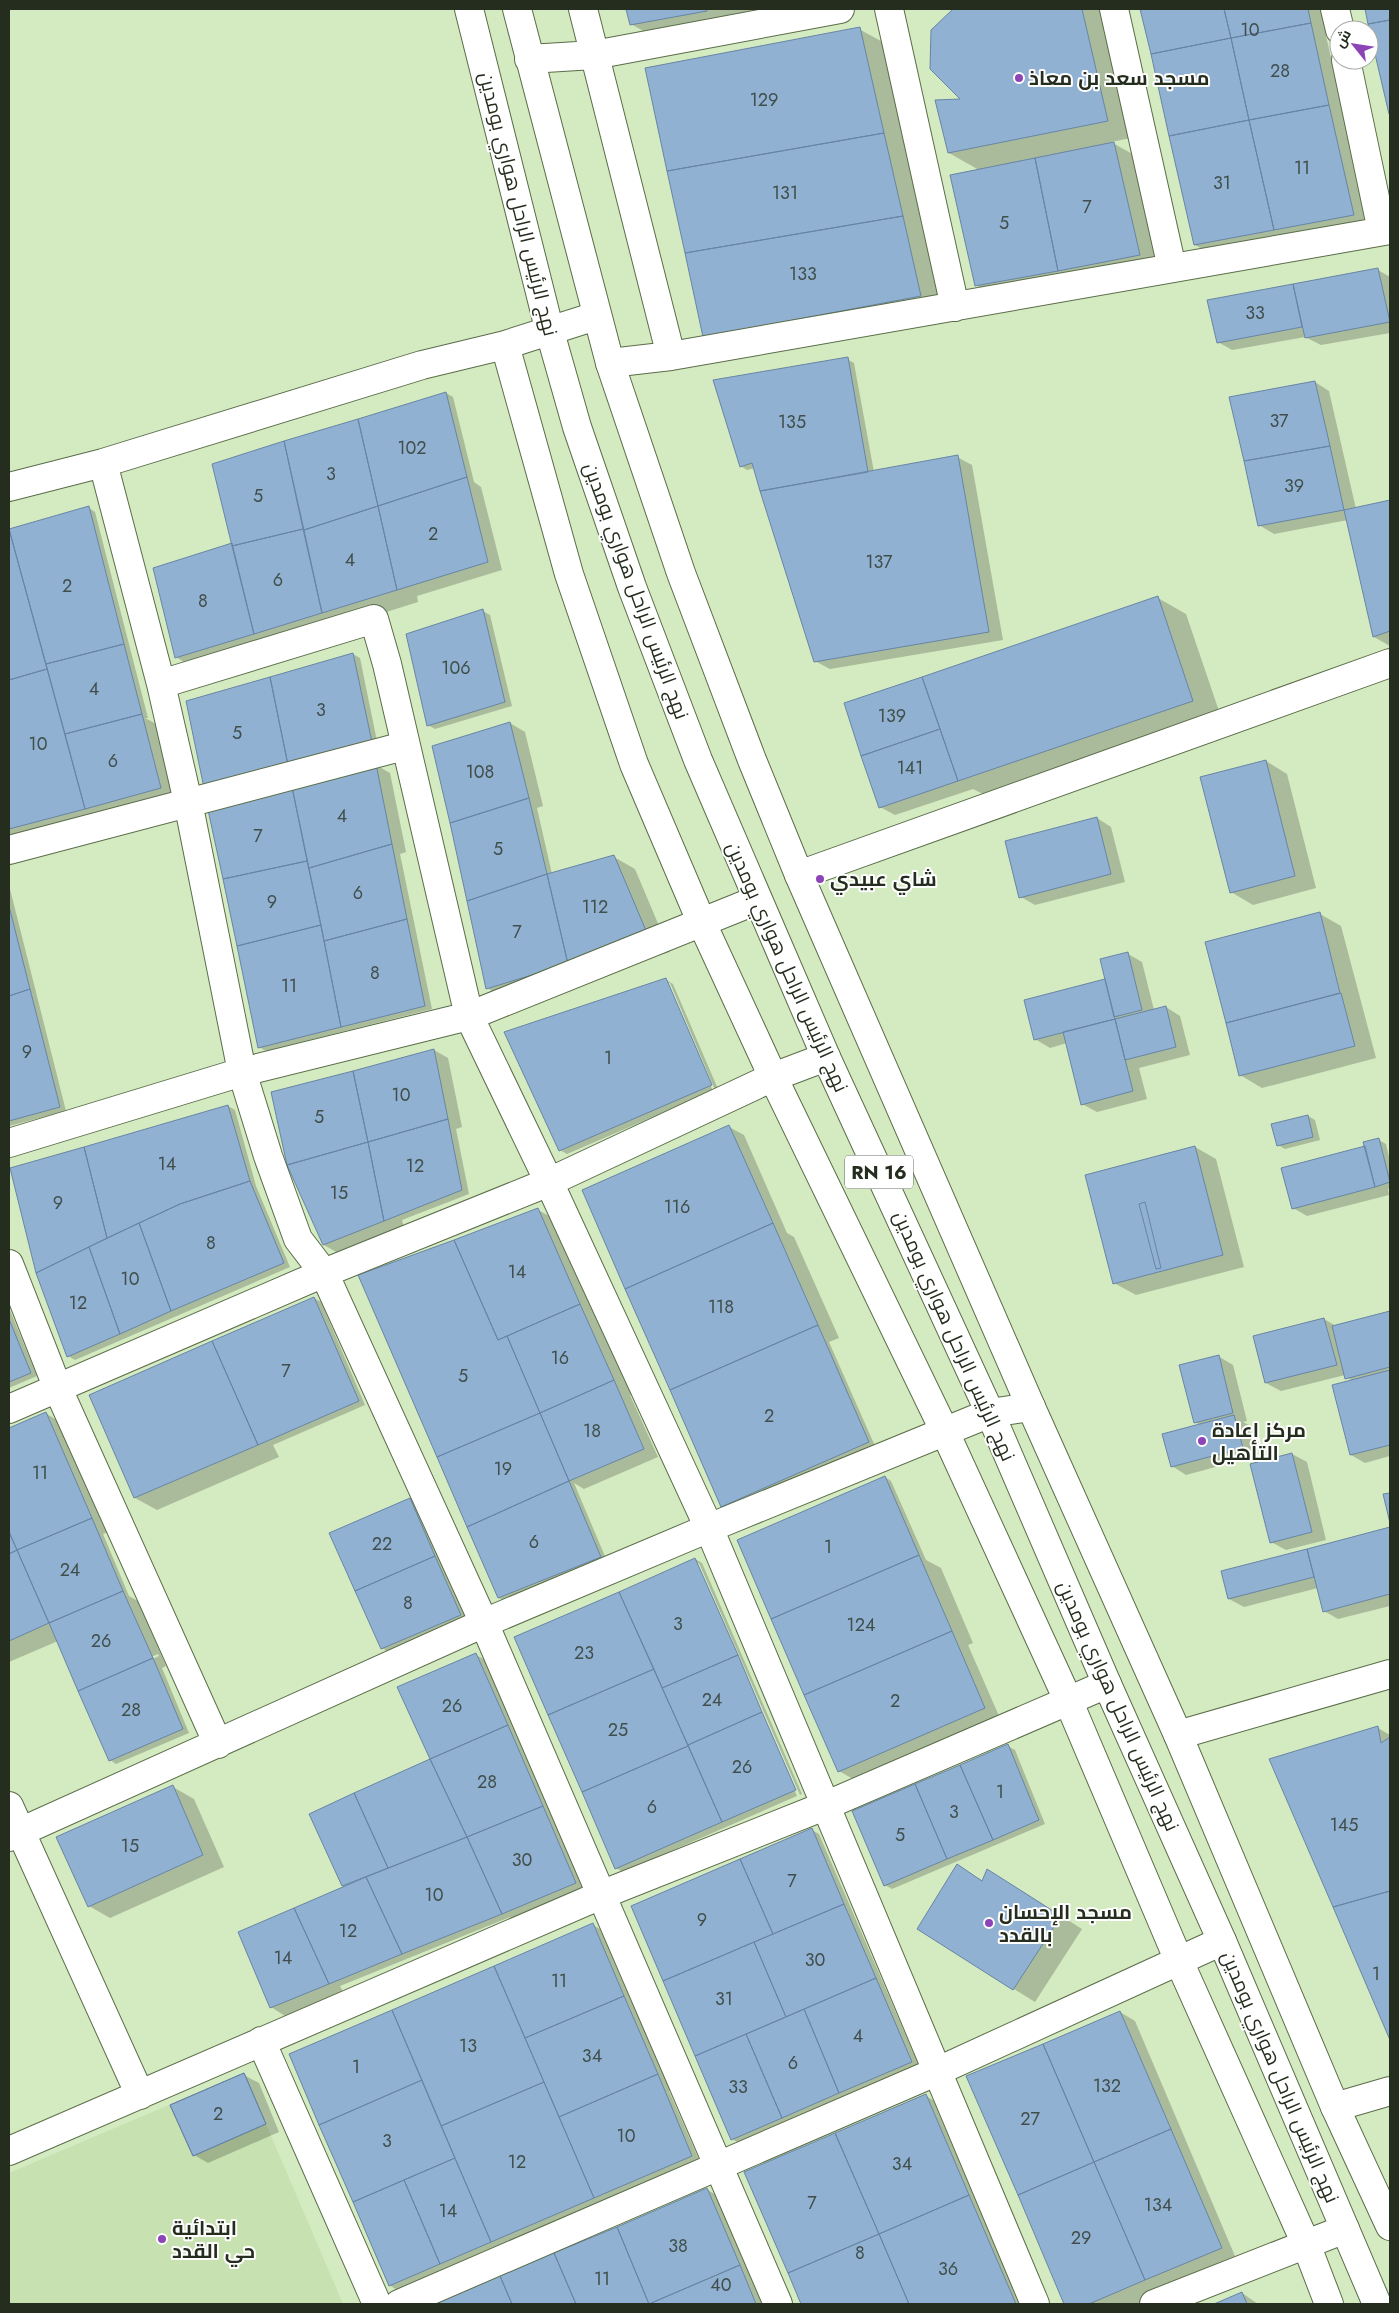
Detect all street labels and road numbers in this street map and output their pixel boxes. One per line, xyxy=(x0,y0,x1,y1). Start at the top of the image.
street label: نهج الرئيس الراحل هواري بومدين xyxy=(470,69,565,339)
street label: نهج الرئيس الراحل هواري بومدين xyxy=(575,459,696,724)
street label: نهج الرئيس الراحل هواري بومدين xyxy=(718,837,855,1097)
road number: RN 16 xyxy=(845,1156,913,1188)
street label: نهج الرئيس الراحل هواري بومدين xyxy=(885,1206,1022,1466)
street label: نهج الرئيس الراحل هواري بومدين xyxy=(1049,1576,1186,1836)
street label: نهج الرئيس الراحل هواري بومدين xyxy=(1213,1946,1346,2208)

